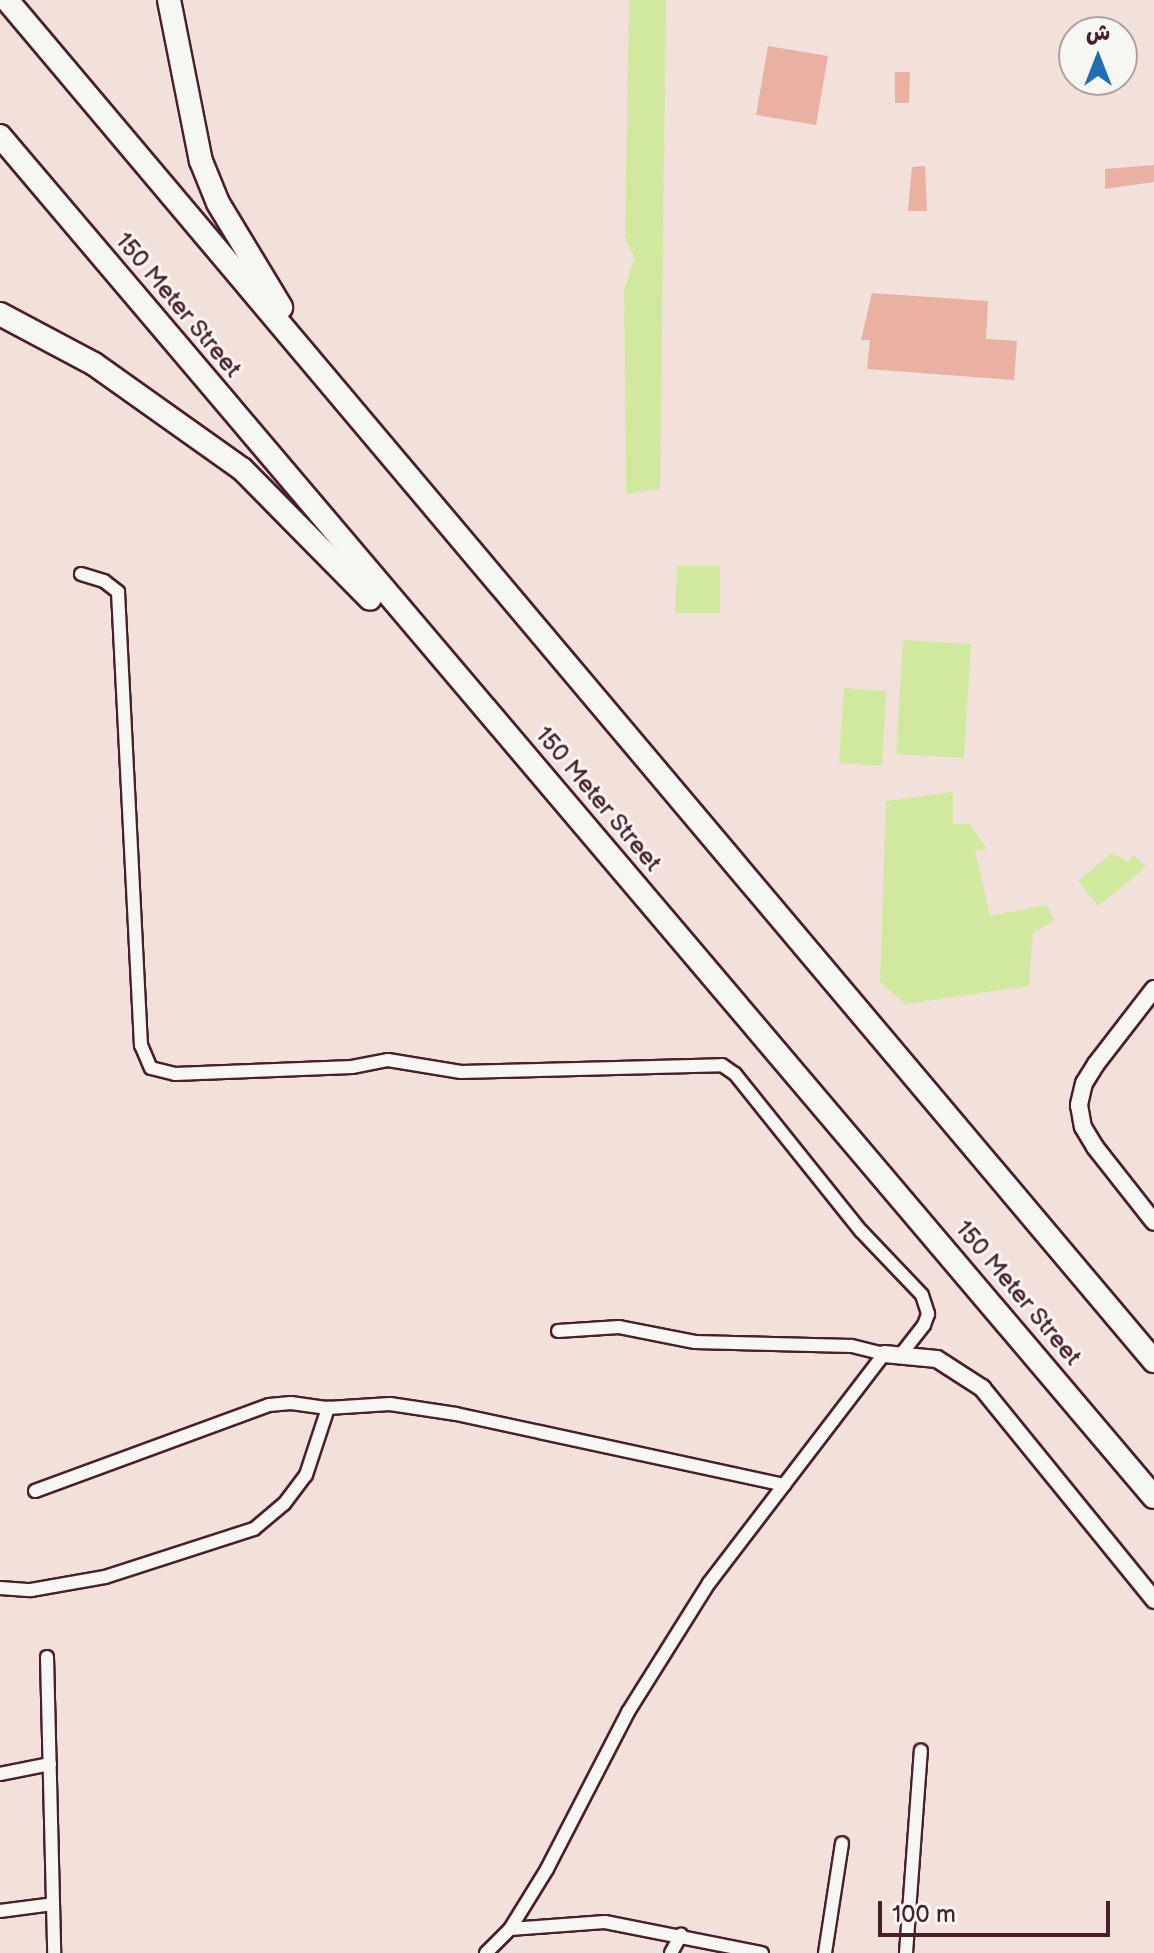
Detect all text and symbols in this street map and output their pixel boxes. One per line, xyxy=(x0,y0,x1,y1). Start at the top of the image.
north arrow xyxy=(1058,16,1138,96)
text: ش xyxy=(1086,20,1110,47)
street label: 150 Meter Street xyxy=(109,227,247,383)
street label: 150 Meter Street xyxy=(529,721,667,877)
street label: 150 Meter Street xyxy=(949,1215,1087,1371)
scale bar xyxy=(882,1885,1114,1935)
text: 100 m xyxy=(892,1900,956,1929)

